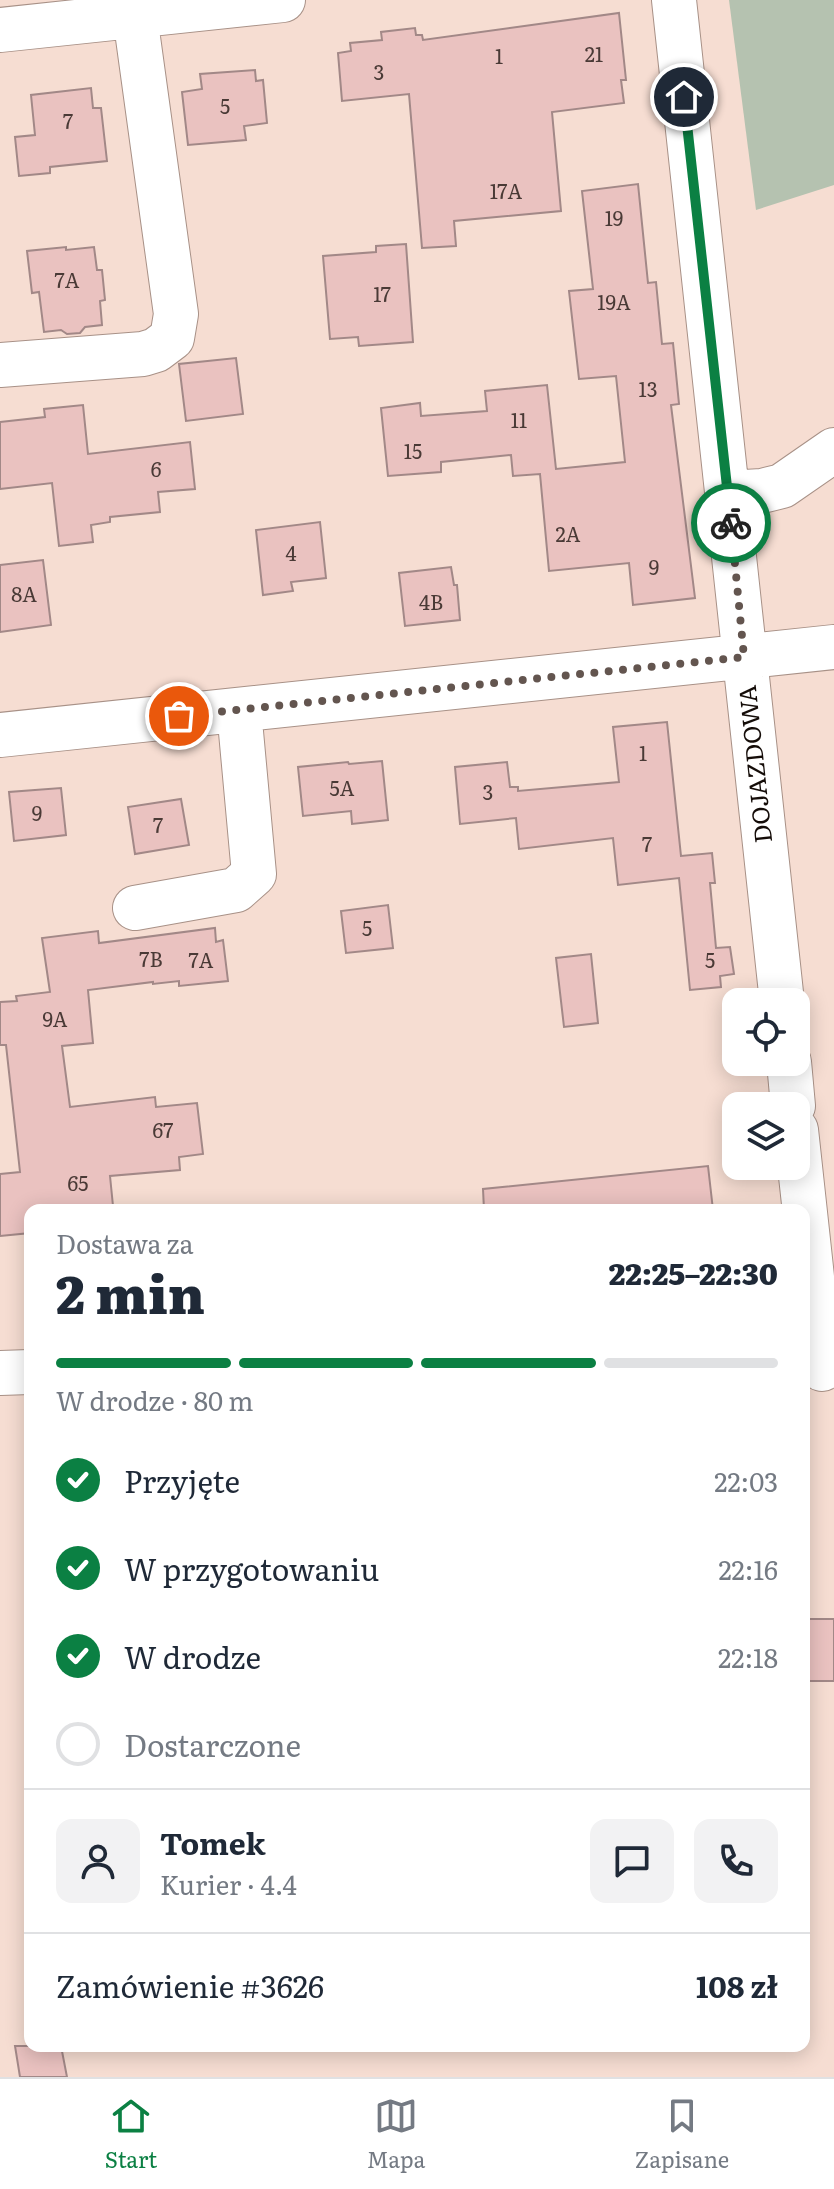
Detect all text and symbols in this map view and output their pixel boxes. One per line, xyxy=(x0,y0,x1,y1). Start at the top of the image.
house number: 21 xyxy=(585,38,603,68)
house number: 1 xyxy=(495,40,503,70)
house number: 3 xyxy=(374,56,384,86)
pin xyxy=(650,63,718,131)
icon: home xyxy=(662,75,706,119)
house number: 5 xyxy=(220,90,230,120)
house number: 7 xyxy=(63,105,73,135)
house number: 17A xyxy=(490,175,522,205)
house number: 19 xyxy=(605,202,623,232)
house number: 7A xyxy=(55,264,80,294)
house number: 17 xyxy=(373,278,391,308)
house number: 19A xyxy=(597,286,631,316)
house number: 13 xyxy=(639,373,657,403)
house number: 11 xyxy=(511,404,527,434)
house number: 15 xyxy=(404,435,422,465)
house number: 6 xyxy=(151,453,162,483)
courier xyxy=(691,483,771,563)
icon: bike xyxy=(709,501,753,545)
house number: 2A xyxy=(556,518,581,548)
house number: 4 xyxy=(285,537,297,567)
house number: 9 xyxy=(649,551,659,581)
house number: 8A xyxy=(11,578,37,608)
house number: 4B xyxy=(419,586,443,616)
pin xyxy=(145,682,213,750)
street label: DOJAZDOWA xyxy=(728,683,779,845)
icon: bag xyxy=(157,694,201,738)
house number: 1 xyxy=(639,737,647,767)
house number: 5A xyxy=(330,772,355,802)
house number: 3 xyxy=(483,776,493,806)
house number: 9 xyxy=(32,797,42,827)
house number: 7 xyxy=(153,809,163,839)
house number: 7 xyxy=(642,828,652,858)
house number: 5 xyxy=(362,912,372,942)
house number: 7B xyxy=(139,943,163,973)
house number: 7A xyxy=(189,944,214,974)
house number: 5 xyxy=(705,944,715,974)
map controls xyxy=(722,988,810,1180)
button: locate xyxy=(722,988,810,1076)
house number: 9A xyxy=(42,1003,68,1033)
button: layers xyxy=(722,1092,810,1180)
house number: 67 xyxy=(153,1114,173,1144)
house number: 65 xyxy=(68,1167,88,1197)
text: Dostawa za xyxy=(56,1223,194,1262)
text: 22:25–22:30 xyxy=(609,1250,778,1294)
text: 2 min xyxy=(56,1253,205,1330)
text: W drodze · 80 m xyxy=(56,1380,254,1419)
icon: check xyxy=(56,1458,100,1502)
text: Przyjęte xyxy=(124,1458,240,1502)
text: 22:03 xyxy=(714,1461,778,1500)
icon: check xyxy=(56,1546,100,1590)
text: W przygotowaniu xyxy=(124,1546,379,1590)
text: 22:16 xyxy=(718,1549,778,1588)
icon: check xyxy=(56,1634,100,1678)
text: W drodze xyxy=(124,1634,261,1678)
text: 22:18 xyxy=(718,1637,778,1676)
text: Dostarczone xyxy=(124,1722,301,1766)
button: person xyxy=(56,1819,140,1903)
button: chat xyxy=(590,1819,674,1903)
button: phone xyxy=(694,1819,778,1903)
text: Tomek xyxy=(160,1820,266,1864)
text: Kurier · 4.4 xyxy=(160,1864,297,1903)
text: Zamówienie #3626 xyxy=(56,1963,324,2007)
text: 108 zł xyxy=(696,1963,778,2007)
tab: Start xyxy=(105,2094,157,2175)
tab: Mapa xyxy=(367,2094,425,2175)
tab: Zapisane xyxy=(635,2094,729,2175)

